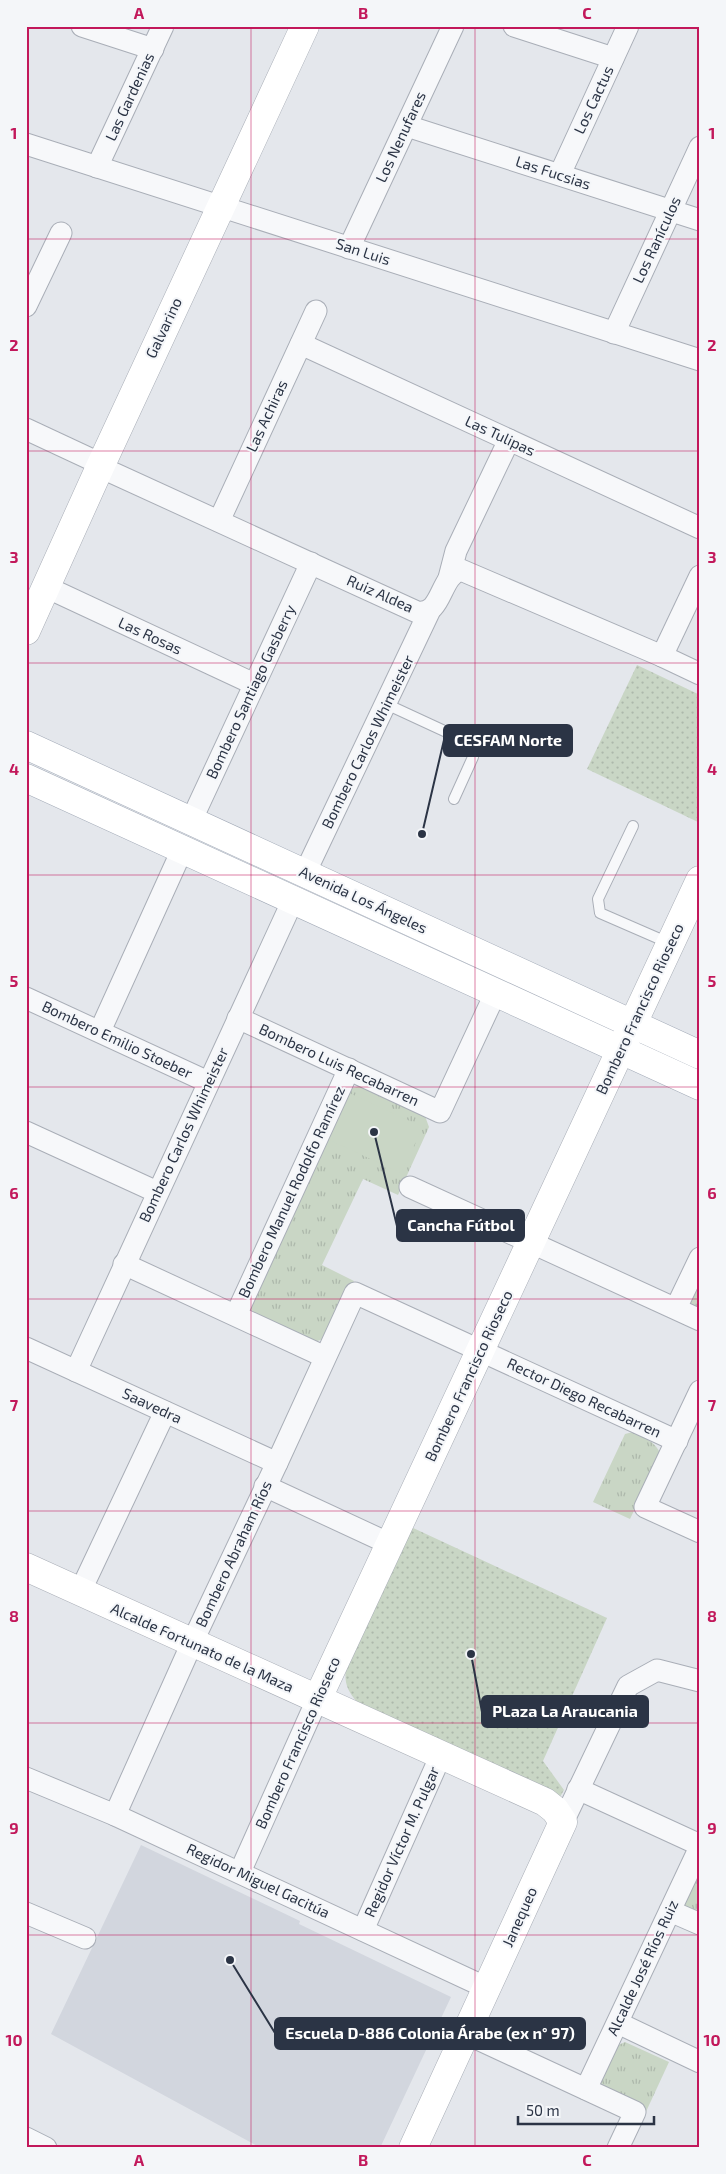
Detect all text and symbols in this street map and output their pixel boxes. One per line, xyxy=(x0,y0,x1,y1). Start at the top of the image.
text: A xyxy=(134,3,145,22)
text: B xyxy=(358,3,368,22)
text: C xyxy=(582,3,592,22)
street label: Las Gardenias xyxy=(101,50,157,144)
street label: Los Cactus xyxy=(569,63,617,137)
street label: Los Nenufares xyxy=(371,88,429,185)
text: 1 xyxy=(11,123,17,142)
text: 1 xyxy=(709,123,715,142)
street label: Las Fucsias xyxy=(514,151,593,193)
street label: Los Ranículos xyxy=(628,193,684,286)
street label: San Luis xyxy=(334,234,393,268)
street label: Galvarino xyxy=(141,294,185,361)
text: 2 xyxy=(9,335,19,354)
text: 2 xyxy=(707,335,717,354)
street label: Las Achiras xyxy=(242,377,291,455)
street label: Las Tulipas xyxy=(463,411,538,459)
text: 3 xyxy=(9,547,19,566)
text: 3 xyxy=(707,547,717,566)
street label: Ruiz Aldea xyxy=(344,570,416,616)
street label: Bombero Santiago Gasberry xyxy=(202,601,298,782)
street label: Las Rosas xyxy=(116,613,185,658)
street label: Bombero Carlos Whimeister xyxy=(317,652,417,831)
callout: CESFAM Norte xyxy=(444,725,572,756)
text: CESFAM Norte xyxy=(454,730,562,749)
text: 4 xyxy=(9,759,19,778)
text: 4 xyxy=(707,759,717,778)
street label: Avenida Los Ángeles xyxy=(297,862,430,937)
street label: Bombero Francisco Rioseco xyxy=(591,920,687,1097)
text: 5 xyxy=(10,971,19,990)
text: 5 xyxy=(708,971,717,990)
street label: Bombero Emilio Stoeber xyxy=(39,996,195,1082)
street label: Bombero Luis Recabarren xyxy=(257,1019,422,1109)
street label: Bombero Carlos Whimeister xyxy=(135,1044,232,1225)
street label: Bombero Manuel Rodolfo Ramírez xyxy=(234,1083,348,1300)
text: 6 xyxy=(9,1183,19,1202)
text: 6 xyxy=(707,1183,717,1202)
callout: Cancha Fútbol xyxy=(397,1210,524,1241)
text: Cancha Fútbol xyxy=(407,1215,515,1234)
street label: Bombero Francisco Rioseco xyxy=(420,1287,516,1464)
street label: Rector Diego Recabarren xyxy=(504,1353,664,1441)
street label: Saavedra xyxy=(120,1383,185,1427)
text: 7 xyxy=(10,1395,19,1414)
text: 7 xyxy=(708,1395,717,1414)
street label: Bombero Abraham Ríos xyxy=(191,1477,275,1630)
street label: Alcalde Fortunato de la Maza xyxy=(108,1599,297,1696)
text: 8 xyxy=(9,1606,19,1625)
text: 8 xyxy=(707,1606,717,1625)
street label: Bombero Francisco Rioseco xyxy=(251,1654,343,1832)
callout: PLaza La Araucania xyxy=(482,1696,648,1727)
text: PLaza La Araucania xyxy=(492,1701,638,1720)
street label: Regidor Víctor M. Pulgar xyxy=(360,1763,442,1920)
text: 9 xyxy=(9,1818,19,1837)
text: 9 xyxy=(707,1818,717,1837)
street label: Regidor Miguel Gacitúa xyxy=(184,1839,333,1921)
street label: Janequeo xyxy=(498,1884,540,1949)
street label: Alcalde José Ríos Ruiz xyxy=(603,1897,681,2038)
callout: Escuela D-886 Colonia Árabe (ex n° 97) xyxy=(275,2018,585,2049)
text: Escuela D-886 Colonia Árabe (ex n° 97) xyxy=(285,2023,575,2042)
text: 10 xyxy=(5,2030,23,2049)
text: 10 xyxy=(703,2030,721,2049)
scale bar xyxy=(518,2094,655,2126)
text: 50 m xyxy=(526,2101,560,2119)
text: A xyxy=(134,2150,145,2169)
text: B xyxy=(358,2150,368,2169)
text: C xyxy=(582,2150,592,2169)

